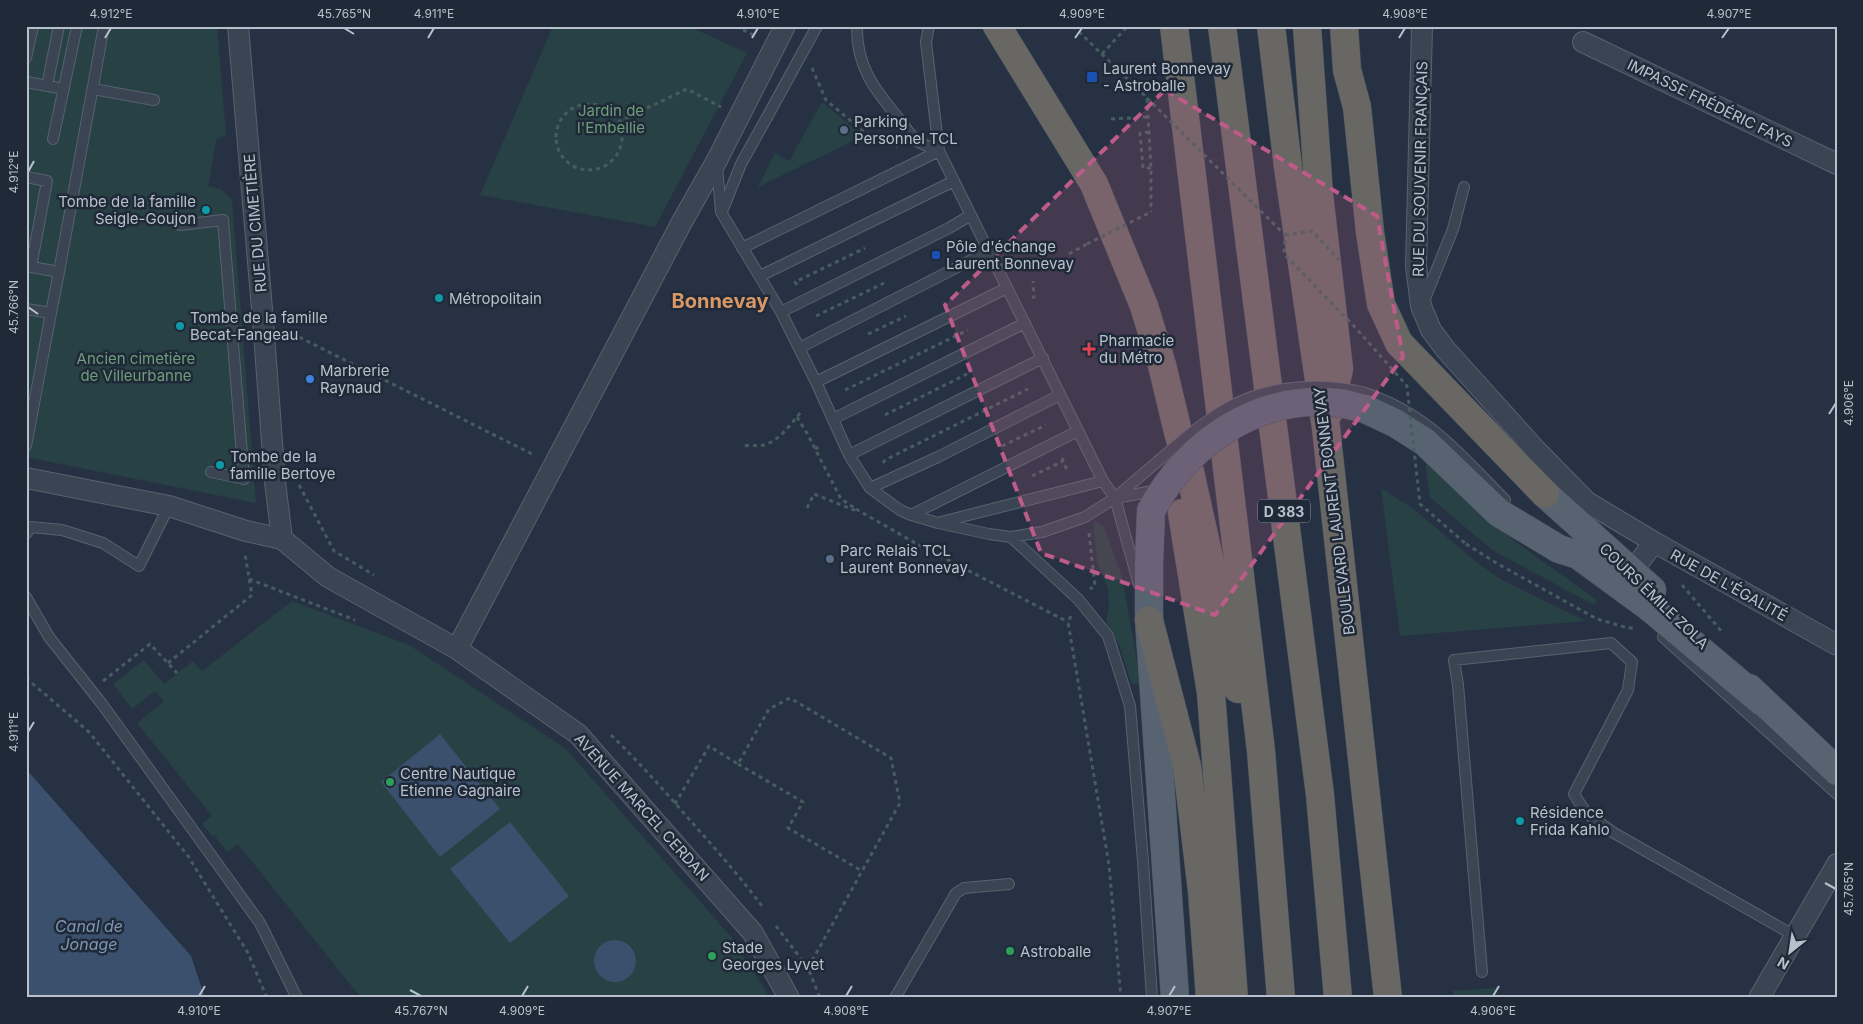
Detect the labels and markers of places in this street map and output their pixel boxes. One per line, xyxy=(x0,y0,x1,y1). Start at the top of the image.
place label: Laurent Bonnevay - Astroballe xyxy=(1103,59,1231,95)
marker: Laurent Bonnevay - Astroballe xyxy=(1085,70,1099,84)
place label: Parking Personnel TCL xyxy=(854,112,958,148)
marker: Parking Personnel TCL xyxy=(838,124,850,136)
place label: Tombe de la famille Seigle-Goujon xyxy=(58,192,196,228)
marker: Tombe de la famille Seigle-Goujon xyxy=(200,204,212,216)
place label: Pôle d'échange Laurent Bonnevay xyxy=(946,237,1074,273)
marker: Pôle d'échange Laurent Bonnevay xyxy=(930,249,942,261)
place label: Métropolitain xyxy=(449,289,542,308)
marker: Métropolitain xyxy=(433,292,445,304)
place label: Tombe de la famille Becat-Fangeau xyxy=(190,308,328,344)
marker: Tombe de la famille Becat-Fangeau xyxy=(174,320,186,332)
place label: Pharmacie du Métro xyxy=(1099,331,1174,367)
marker: Pharmacie du Métro xyxy=(1083,343,1095,355)
place label: Marbrerie Raynaud xyxy=(320,361,389,397)
marker: Marbrerie Raynaud xyxy=(304,373,316,385)
place label: Tombe de la famille Bertoye xyxy=(230,447,336,483)
marker: Tombe de la famille Bertoye xyxy=(214,459,226,471)
place label: Parc Relais TCL Laurent Bonnevay xyxy=(840,541,968,577)
marker: Parc Relais TCL Laurent Bonnevay xyxy=(824,553,836,565)
place label: Centre Nautique Etienne Gagnaire xyxy=(400,764,521,800)
marker: Centre Nautique Etienne Gagnaire xyxy=(384,776,396,788)
place label: Résidence Frida Kahlo xyxy=(1530,803,1610,839)
marker: Résidence Frida Kahlo xyxy=(1514,815,1526,827)
place label: Stade Georges Lyvet xyxy=(722,938,824,974)
place label: Astroballe xyxy=(1020,942,1091,961)
marker: Astroballe xyxy=(1004,945,1016,957)
marker: Stade Georges Lyvet xyxy=(706,950,718,962)

